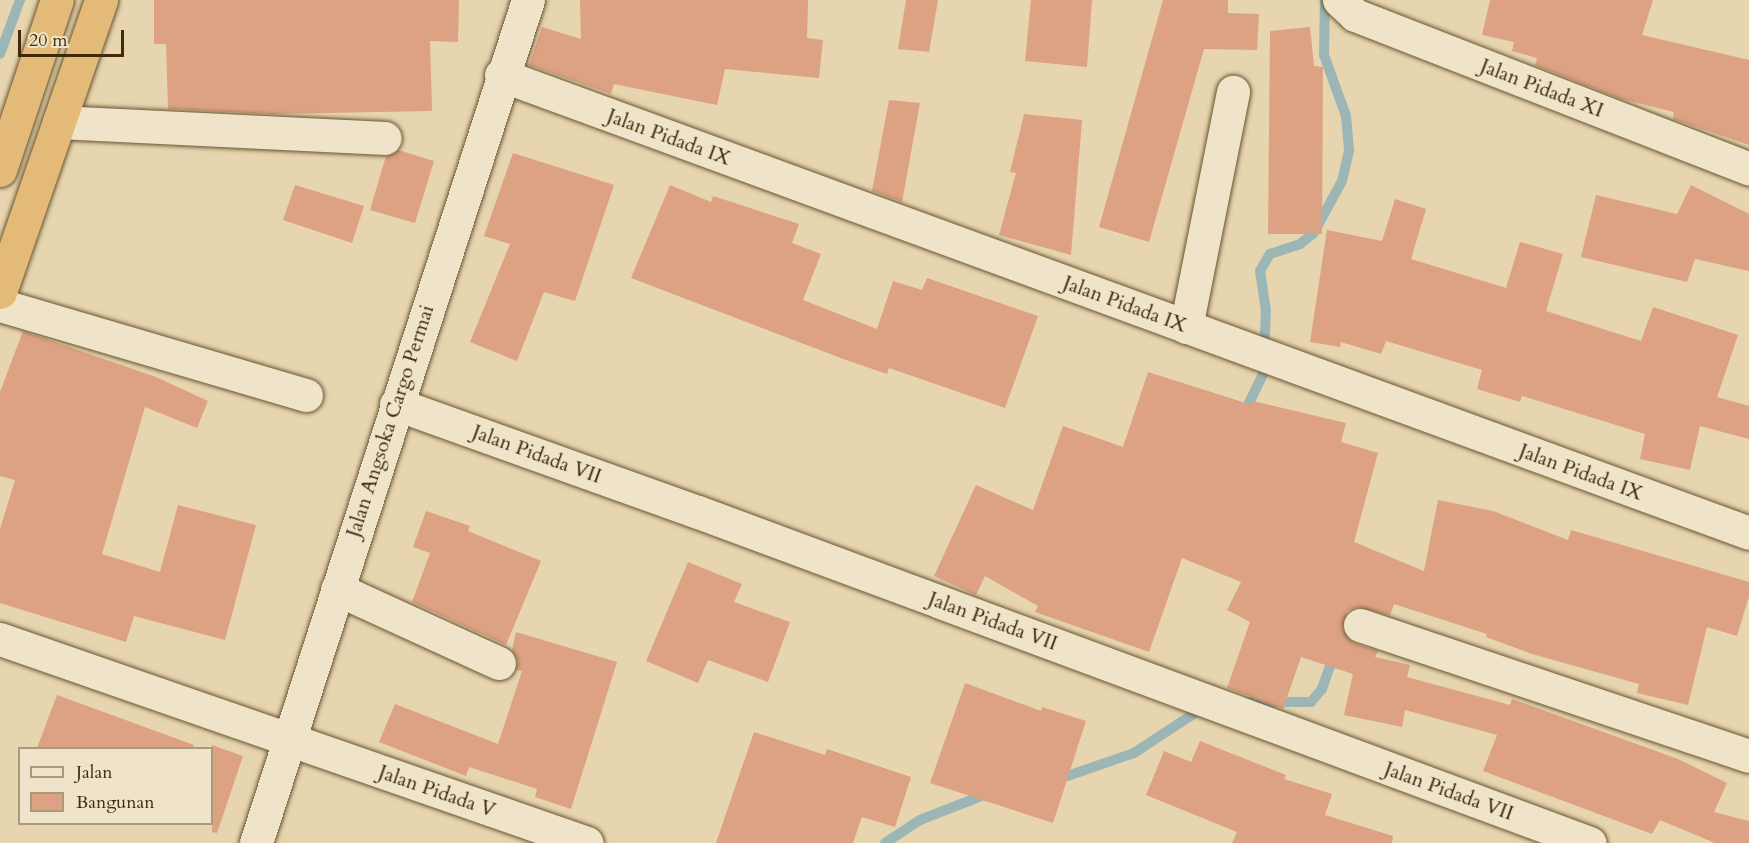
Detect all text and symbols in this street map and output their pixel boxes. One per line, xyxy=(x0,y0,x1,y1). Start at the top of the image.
scale bar xyxy=(21,18,128,56)
text: 20 m xyxy=(29,28,68,53)
street label: Jalan Pidada XI xyxy=(1477,54,1607,122)
street label: Jalan Pidada IX xyxy=(604,104,734,170)
street label: Jalan Pidada IX xyxy=(1060,271,1190,337)
street label: Jalan Angsoka Cargo Permai xyxy=(341,302,439,540)
street label: Jalan Pidada VII xyxy=(469,420,605,488)
street label: Jalan Pidada IX xyxy=(1516,439,1646,505)
street label: Jalan Pidada VII xyxy=(925,587,1061,655)
legend xyxy=(18,747,213,825)
street label: Jalan Pidada VII xyxy=(1381,757,1517,825)
text: Jalan xyxy=(76,760,112,785)
street label: Jalan Pidada V xyxy=(375,760,499,822)
text: Bangunan xyxy=(76,790,154,815)

